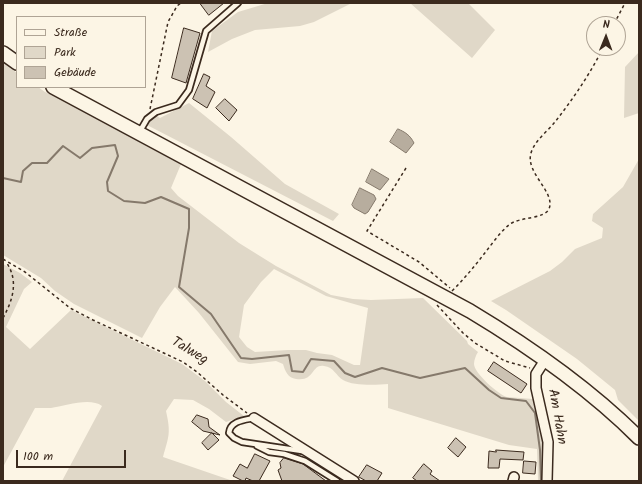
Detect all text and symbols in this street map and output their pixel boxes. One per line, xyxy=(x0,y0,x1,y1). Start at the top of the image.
legend xyxy=(16,16,146,88)
north arrow xyxy=(586,16,626,56)
text: N xyxy=(603,16,610,34)
text: Straße xyxy=(54,23,87,42)
text: Park xyxy=(54,43,76,62)
text: Gebäude xyxy=(54,63,96,82)
street label: Talweg xyxy=(168,335,210,369)
street label: Am Hahn xyxy=(543,388,569,446)
scale bar xyxy=(18,442,128,468)
text: 100 m xyxy=(23,447,53,466)

